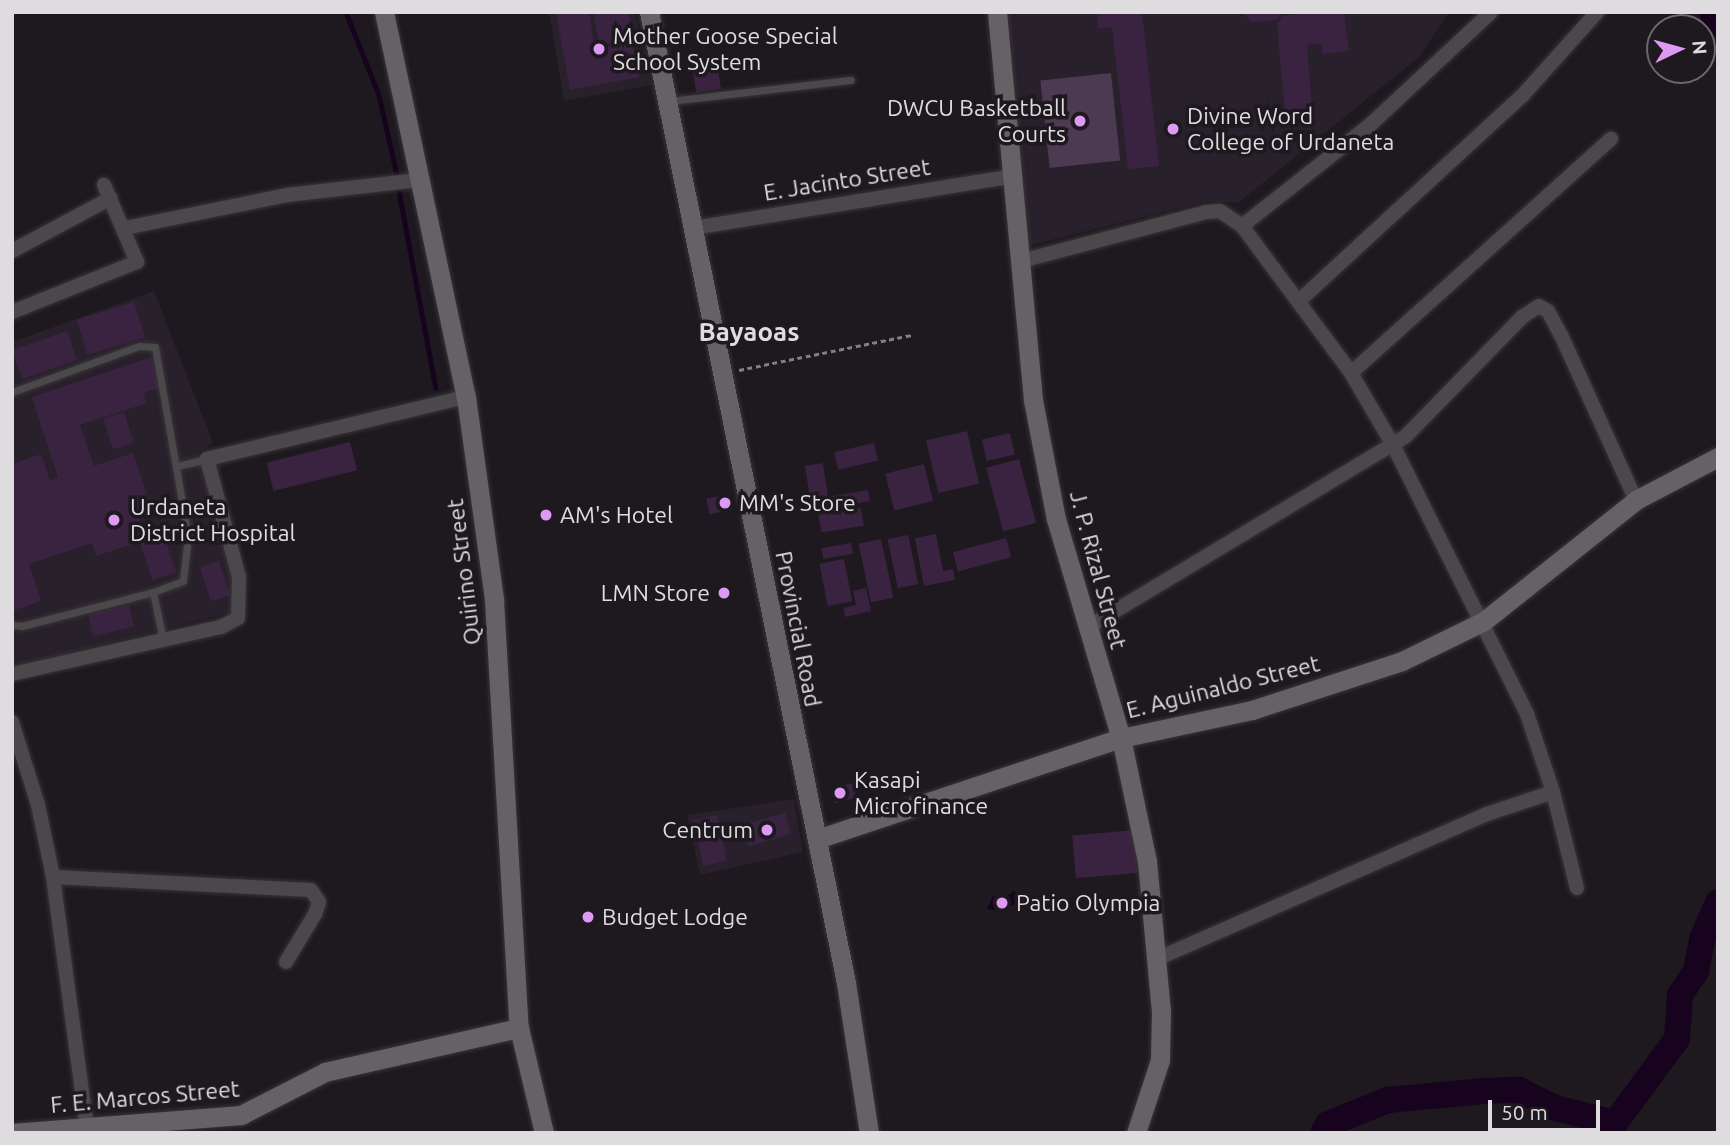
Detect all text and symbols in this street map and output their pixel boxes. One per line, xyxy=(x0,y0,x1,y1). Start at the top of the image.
north arrow xyxy=(1646,14,1716,84)
place label: Mother Goose Special School System xyxy=(613,22,838,76)
text: N xyxy=(1688,39,1712,55)
marker: Mother Goose Special School System xyxy=(591,41,607,57)
place label: DWCU Basketball Courts xyxy=(887,94,1066,148)
place label: Divine Word College of Urdaneta xyxy=(1187,102,1394,156)
marker: DWCU Basketball Courts xyxy=(1072,113,1088,129)
marker: Divine Word College of Urdaneta xyxy=(1165,121,1181,137)
street label: E. Jacinto Street xyxy=(762,153,932,207)
district label: Bayaoas xyxy=(699,316,799,348)
street label: J. P. Rizal Street xyxy=(1064,488,1132,652)
place label: MM's Store xyxy=(739,489,856,517)
place label: Urdaneta District Hospital xyxy=(130,493,296,547)
marker: MM's Store xyxy=(717,495,733,511)
street label: Quirino Street xyxy=(441,497,487,647)
place label: AM's Hotel xyxy=(560,501,673,529)
marker: AM's Hotel xyxy=(538,507,554,523)
marker: Urdaneta District Hospital xyxy=(104,510,124,530)
street label: Provincial Road xyxy=(769,549,827,709)
place label: LMN Store xyxy=(601,579,710,607)
marker: LMN Store xyxy=(716,585,732,601)
street label: E. Aguinaldo Street xyxy=(1123,650,1323,724)
place label: Kasapi Microfinance xyxy=(854,766,988,820)
marker: Kasapi Microfinance xyxy=(832,785,848,801)
place label: Centrum xyxy=(662,816,753,844)
marker: Centrum xyxy=(759,822,775,838)
place label: Patio Olympia xyxy=(1016,889,1160,917)
marker: Patio Olympia xyxy=(994,895,1010,911)
place label: Budget Lodge xyxy=(602,903,748,931)
marker: Budget Lodge xyxy=(580,909,596,925)
street label: F. E. Marcos Street xyxy=(49,1075,241,1119)
scale bar xyxy=(1492,1086,1604,1130)
text: 50 m xyxy=(1501,1100,1548,1124)

